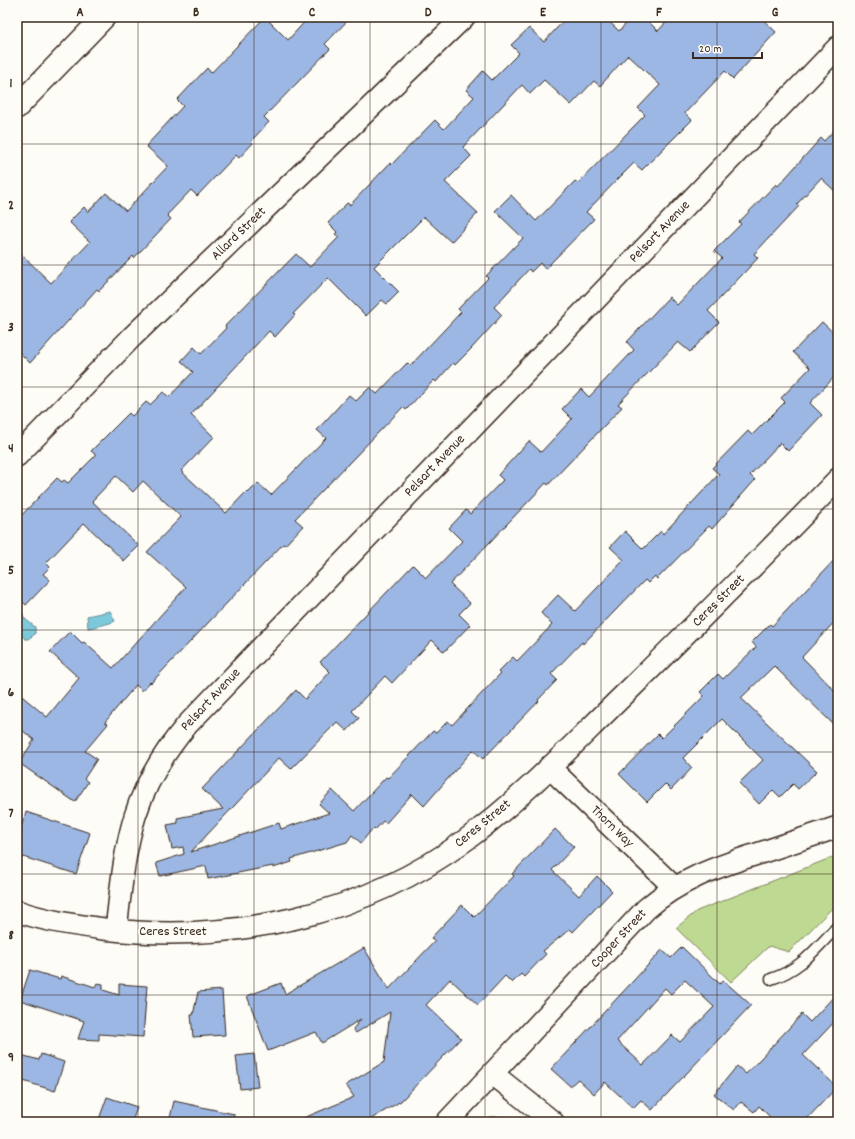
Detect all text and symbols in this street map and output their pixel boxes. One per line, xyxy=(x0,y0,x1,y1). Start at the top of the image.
text: A xyxy=(76,4,84,23)
text: B xyxy=(193,4,199,23)
text: C xyxy=(309,4,316,23)
text: D xyxy=(425,4,432,23)
text: E xyxy=(540,4,547,23)
text: F xyxy=(656,4,662,23)
text: G xyxy=(772,4,779,23)
scale bar xyxy=(693,34,762,60)
text: 20 m xyxy=(699,41,722,58)
text: 1 xyxy=(10,75,13,94)
street label: Pelsart Avenue xyxy=(625,196,695,268)
text: 2 xyxy=(8,197,14,216)
street label: Allard Street xyxy=(207,203,271,265)
text: 3 xyxy=(8,319,14,338)
street label: Pelsart Avenue xyxy=(400,430,470,502)
text: 4 xyxy=(8,440,14,459)
text: 5 xyxy=(8,562,14,581)
street label: Ceres Street xyxy=(688,570,750,632)
street label: Pelsart Avenue xyxy=(176,664,246,736)
text: 6 xyxy=(8,684,15,703)
street label: Ceres Street xyxy=(450,795,516,853)
street label: Thorn Way xyxy=(586,801,638,853)
text: 7 xyxy=(9,805,14,824)
street label: Cooper Street xyxy=(586,905,652,973)
street label: Ceres Street xyxy=(139,922,207,942)
text: 8 xyxy=(8,927,14,946)
text: 9 xyxy=(8,1049,14,1068)

